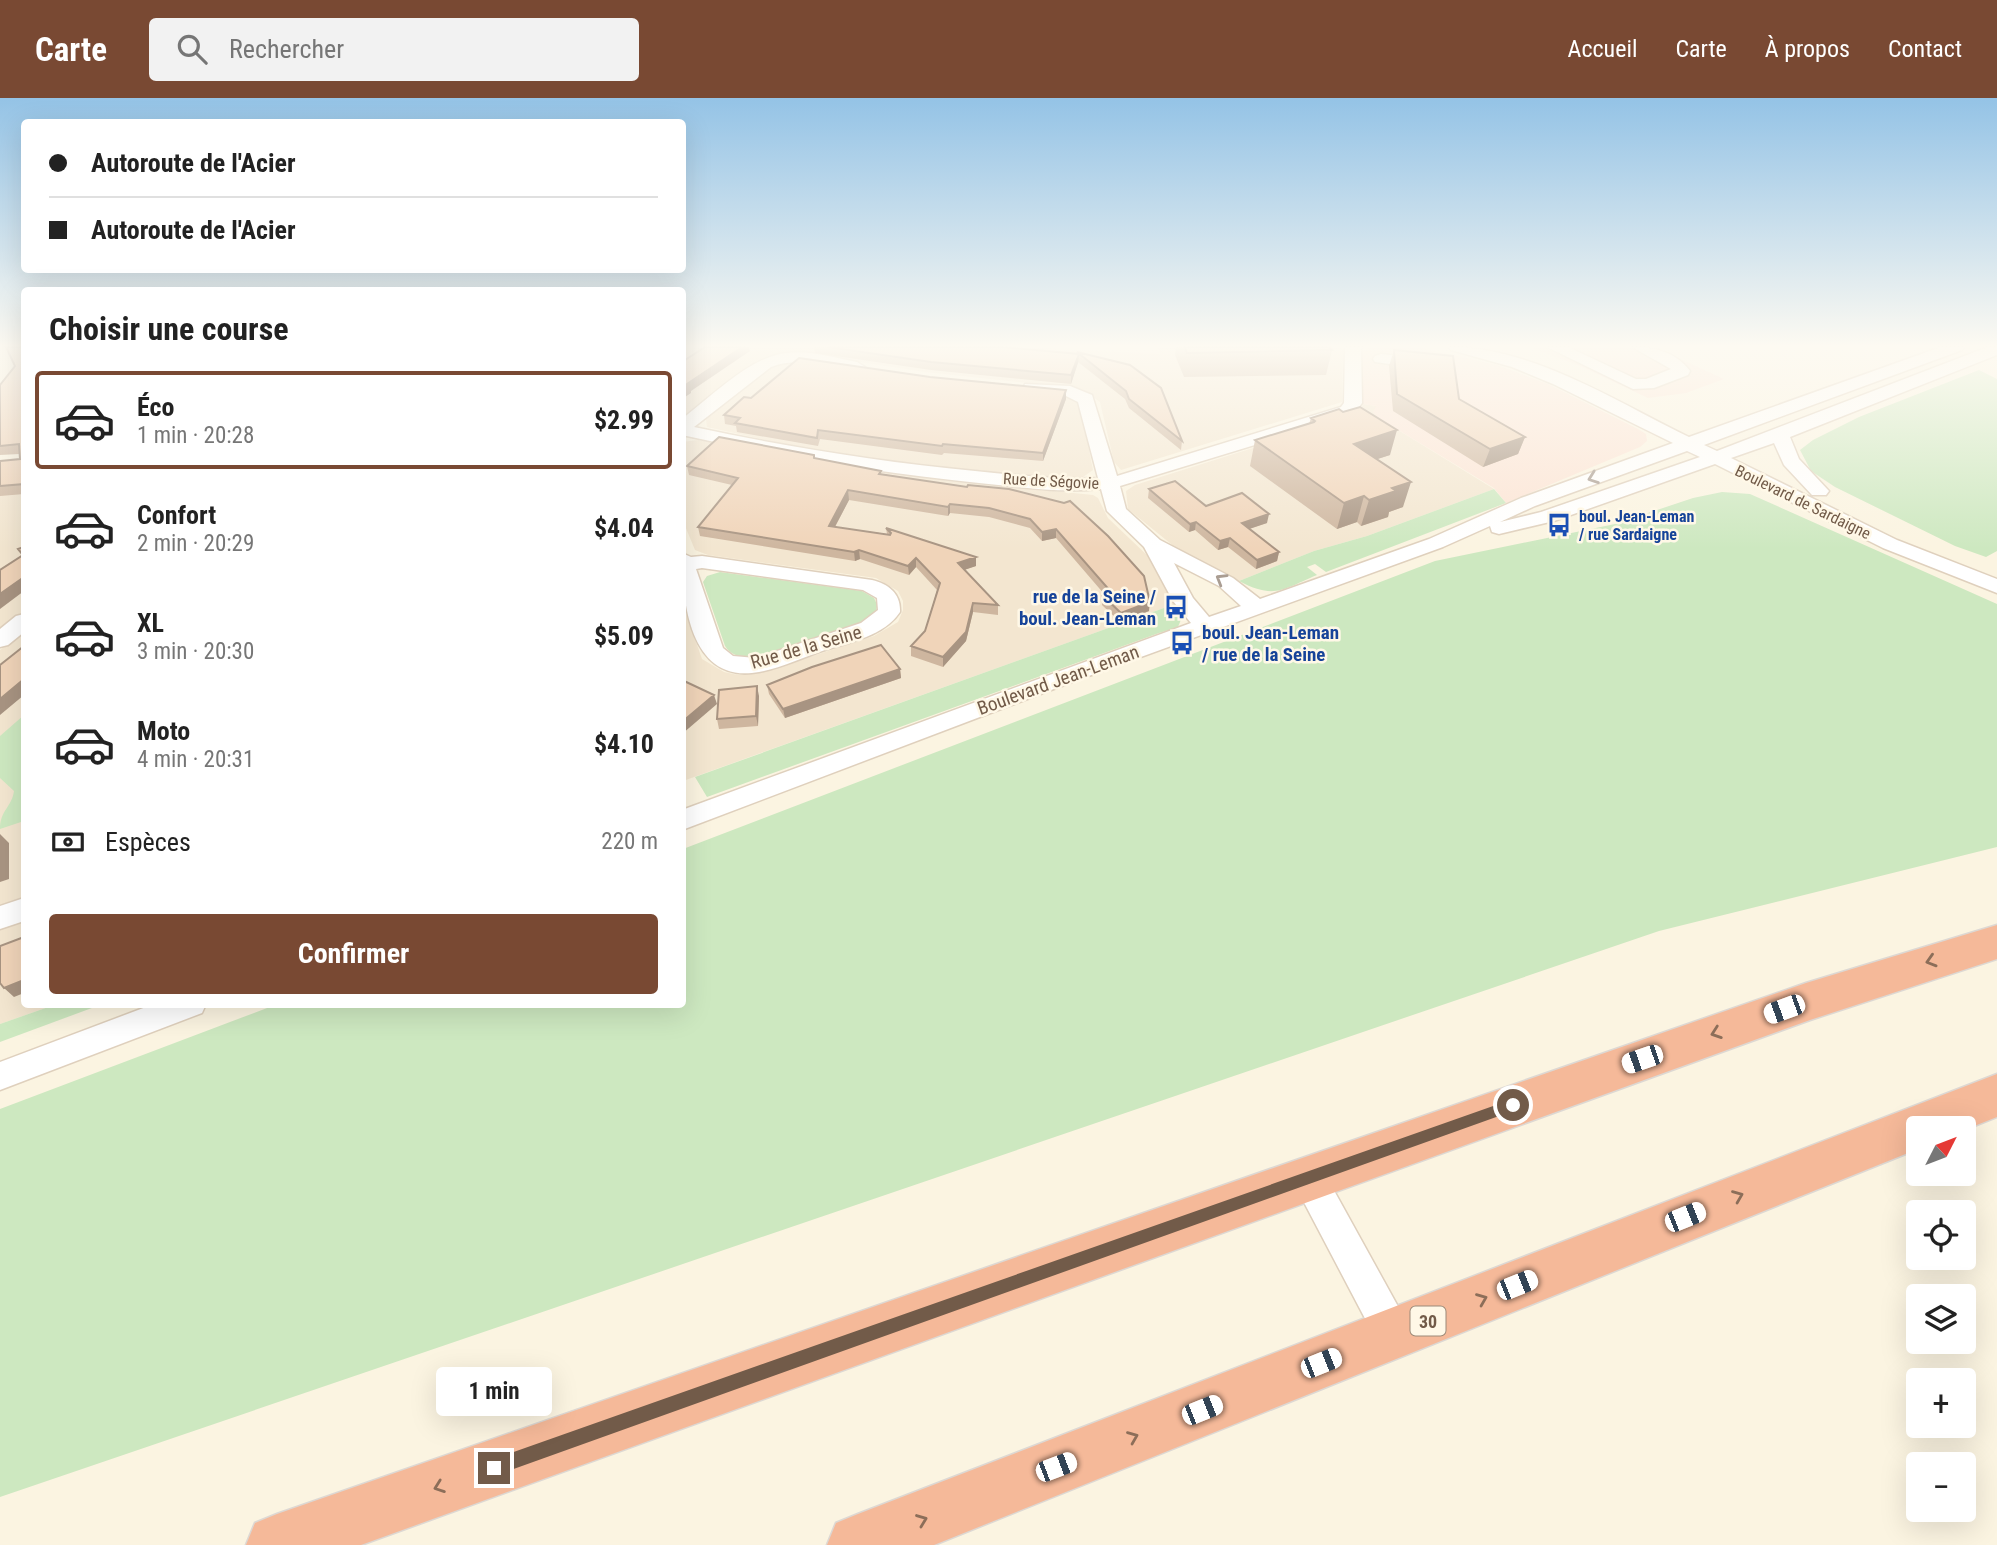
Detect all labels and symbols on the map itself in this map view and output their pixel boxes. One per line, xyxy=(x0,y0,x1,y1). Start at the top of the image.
street label: Boulevard de Sardaigne xyxy=(1732,461,1874,543)
street label: Rue de Ségovie xyxy=(1003,469,1099,493)
one-way arrow xyxy=(1588,470,1600,484)
place label: boul. Jean-Leman / rue Sardaigne xyxy=(1578,507,1695,544)
bus stop icon: boul. Jean-Leman / rue Sardaigne xyxy=(1545,511,1573,539)
one-way arrow xyxy=(1215,575,1228,588)
place label: rue de la Seine / boul. Jean-Leman xyxy=(1019,585,1156,630)
bus stop icon: rue de la Seine / boul. Jean-Leman xyxy=(1162,593,1190,621)
street label: Rue de la Seine xyxy=(748,620,864,674)
place label: boul. Jean-Leman / rue de la Seine xyxy=(1201,621,1339,666)
bus stop icon: boul. Jean-Leman / rue de la Seine xyxy=(1168,629,1196,657)
street label: Boulevard Jean-Leman xyxy=(974,640,1142,720)
one-way arrow xyxy=(1926,953,1938,968)
car xyxy=(1761,992,1808,1026)
one-way arrow xyxy=(1710,1025,1722,1039)
car xyxy=(1619,1042,1666,1076)
route start xyxy=(1497,1089,1529,1121)
north arrow xyxy=(1906,1116,1976,1186)
one-way arrow xyxy=(1732,1191,1744,1205)
car xyxy=(1662,1199,1709,1235)
car xyxy=(1494,1267,1541,1303)
one-way arrow xyxy=(1475,1294,1487,1308)
road number: 30 xyxy=(1410,1306,1446,1336)
car xyxy=(1298,1345,1345,1381)
callout: 1 min xyxy=(436,1366,552,1416)
car xyxy=(1179,1392,1226,1428)
one-way arrow xyxy=(1127,1431,1139,1445)
car xyxy=(1033,1450,1080,1484)
route end xyxy=(478,1452,510,1484)
one-way arrow xyxy=(434,1479,446,1493)
one-way arrow xyxy=(915,1515,927,1529)

